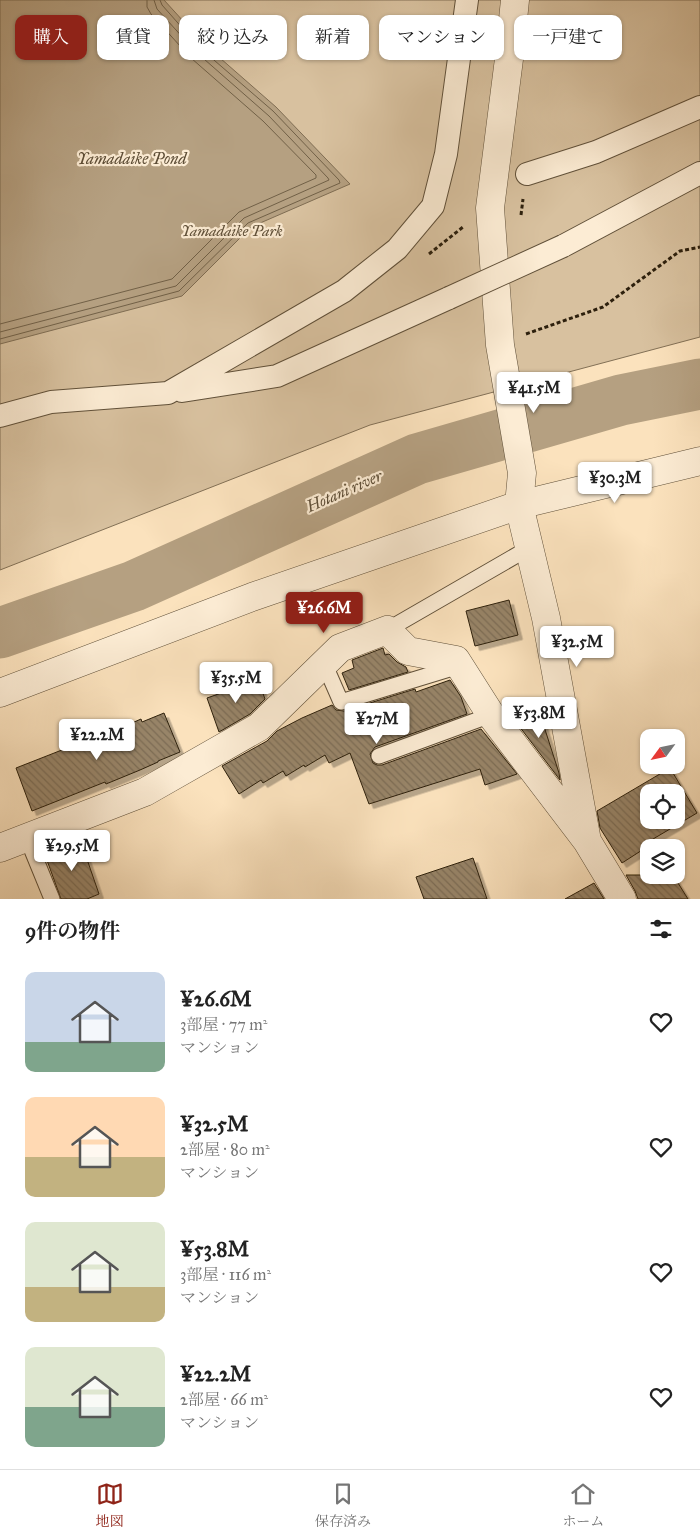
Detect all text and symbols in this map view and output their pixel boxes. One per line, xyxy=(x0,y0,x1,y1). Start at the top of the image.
chip: 購入 xyxy=(15,15,87,60)
chip: 賃貸 xyxy=(97,15,169,60)
chip: 絞り込み xyxy=(179,15,287,60)
chip: 新着 xyxy=(297,15,369,60)
chip: マンション xyxy=(379,15,504,60)
chip: 一戸建て xyxy=(514,15,622,60)
water label: Yamadaike Pond xyxy=(77,149,188,168)
park label: Yamadaike Park xyxy=(182,222,283,240)
pin: ¥41.5M xyxy=(493,372,575,414)
text: ¥41.5M xyxy=(508,378,560,397)
pin: ¥30.3M xyxy=(574,462,656,504)
water label: Hotani river xyxy=(302,465,386,517)
text: ¥30.3M xyxy=(589,468,641,487)
pin: ¥26.6M xyxy=(283,592,365,634)
text: ¥26.6M xyxy=(297,598,351,617)
pin: ¥32.5M xyxy=(536,626,618,668)
text: ¥32.5M xyxy=(551,632,603,651)
pin: ¥35.5M xyxy=(195,662,277,704)
text: ¥35.5M xyxy=(211,668,261,687)
pin: ¥53.8M xyxy=(498,696,580,739)
pin: ¥27M xyxy=(347,702,407,745)
text: ¥53.8M xyxy=(513,703,565,722)
text: ¥27M xyxy=(356,709,399,728)
pin: ¥22.2M xyxy=(56,718,138,761)
text: ¥22.2M xyxy=(70,725,124,744)
north arrow xyxy=(640,729,685,774)
map controls xyxy=(640,729,685,884)
button: locate xyxy=(640,784,685,829)
pin: ¥29.5M xyxy=(31,830,113,872)
text: ¥29.5M xyxy=(45,836,99,855)
button: layers xyxy=(640,839,685,884)
icon: filters xyxy=(647,915,675,943)
text: 9件の物件 xyxy=(25,918,120,944)
text: ¥26.6M xyxy=(180,986,252,1012)
icon: home xyxy=(65,992,125,1052)
icon: heart xyxy=(647,1008,675,1036)
text: 3部屋 · 77 m² xyxy=(180,1015,267,1034)
text: マンション xyxy=(180,1038,259,1057)
text: ¥32.5M xyxy=(180,1111,248,1137)
icon: home xyxy=(65,1117,125,1177)
icon: heart xyxy=(647,1133,675,1161)
text: 2部屋 · 80 m² xyxy=(180,1140,270,1159)
text: マンション xyxy=(180,1163,259,1182)
text: ¥53.8M xyxy=(180,1236,249,1262)
icon: home xyxy=(65,1242,125,1302)
icon: heart xyxy=(647,1258,675,1286)
text: 3部屋 · 116 m² xyxy=(180,1265,271,1284)
text: マンション xyxy=(180,1288,259,1307)
text: ¥22.2M xyxy=(180,1361,251,1387)
icon: home xyxy=(65,1367,125,1427)
icon: heart xyxy=(647,1383,675,1411)
text: 2部屋 · 66 m² xyxy=(180,1390,268,1409)
text: マンション xyxy=(180,1413,259,1432)
tab: 地図 xyxy=(96,1480,124,1530)
tab: 保存済み xyxy=(315,1480,371,1530)
tab: ホーム xyxy=(562,1480,604,1530)

